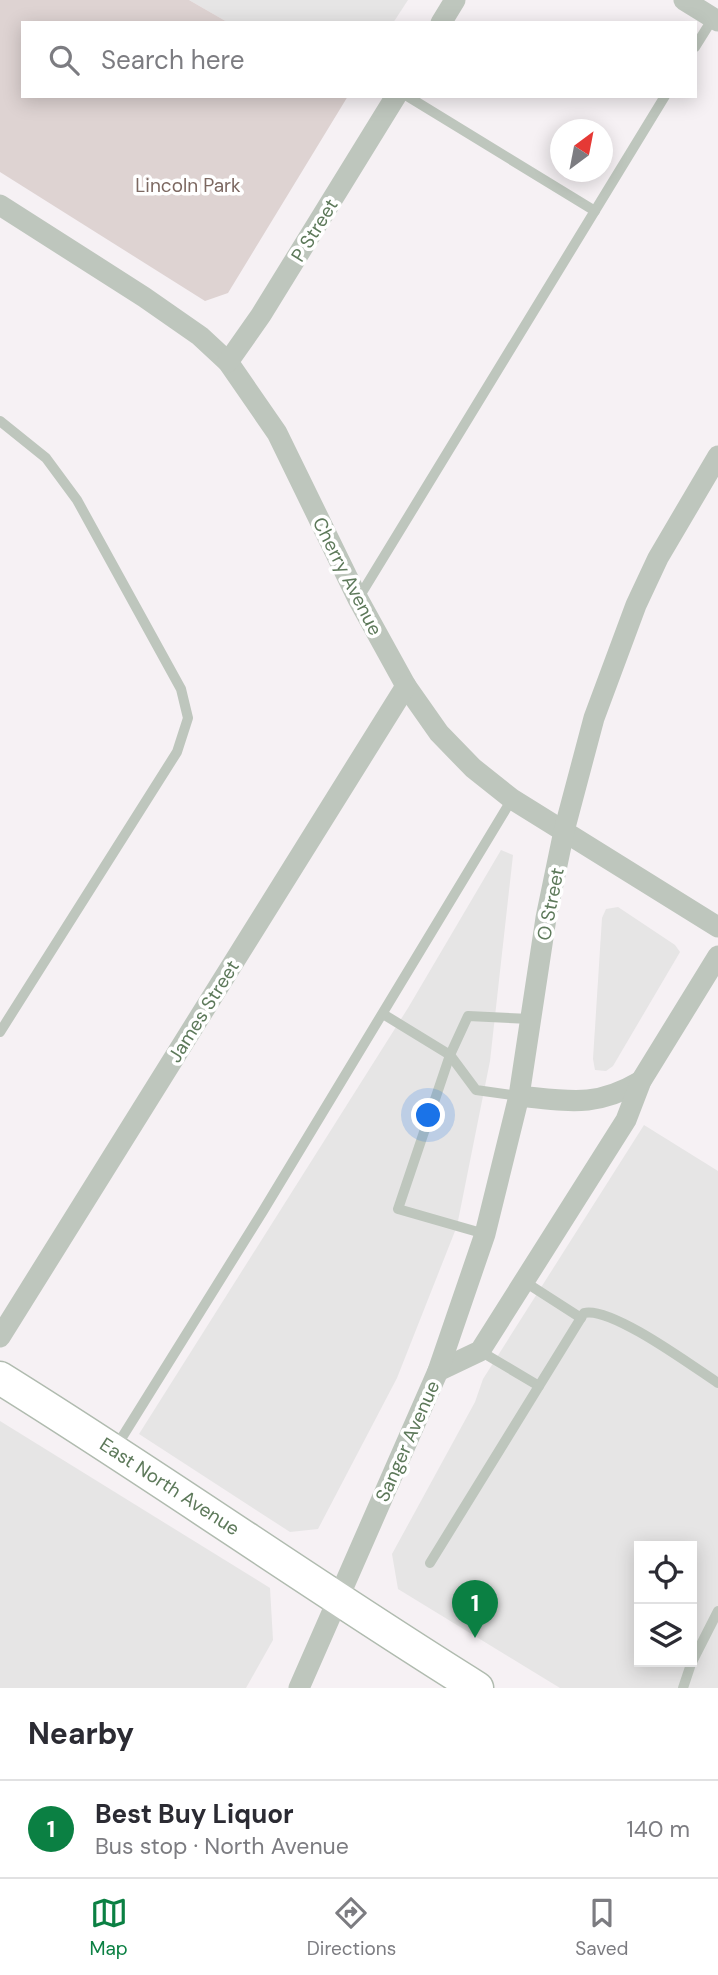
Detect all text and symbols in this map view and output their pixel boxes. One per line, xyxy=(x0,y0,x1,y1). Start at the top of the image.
search box xyxy=(21,21,697,98)
icon: search xyxy=(45,41,83,79)
text: Search here xyxy=(101,43,244,77)
north arrow xyxy=(550,119,613,182)
park label: Lincoln Park xyxy=(135,173,241,198)
street label: P Street xyxy=(285,194,344,267)
street label: Cherry Avenue xyxy=(307,513,388,640)
street label: O Street xyxy=(531,866,570,943)
street label: James Street xyxy=(162,955,245,1067)
your location xyxy=(411,1098,445,1132)
street label: Sanger Avenue xyxy=(370,1377,445,1506)
street label: East North Avenue xyxy=(95,1432,245,1541)
map controls xyxy=(634,1541,697,1667)
button: locate xyxy=(634,1541,697,1604)
pin: 1 xyxy=(452,1580,498,1638)
button: layers xyxy=(634,1604,697,1667)
text: Nearby xyxy=(28,1714,134,1753)
text: Best Buy Liquor xyxy=(95,1797,294,1831)
text: 1 xyxy=(47,1814,55,1844)
text: 140 m xyxy=(627,1814,690,1844)
text: Bus stop · North Avenue xyxy=(95,1831,349,1861)
tab: Map xyxy=(90,1894,128,1961)
tab: Directions xyxy=(307,1894,396,1961)
tab: Saved xyxy=(575,1894,628,1961)

